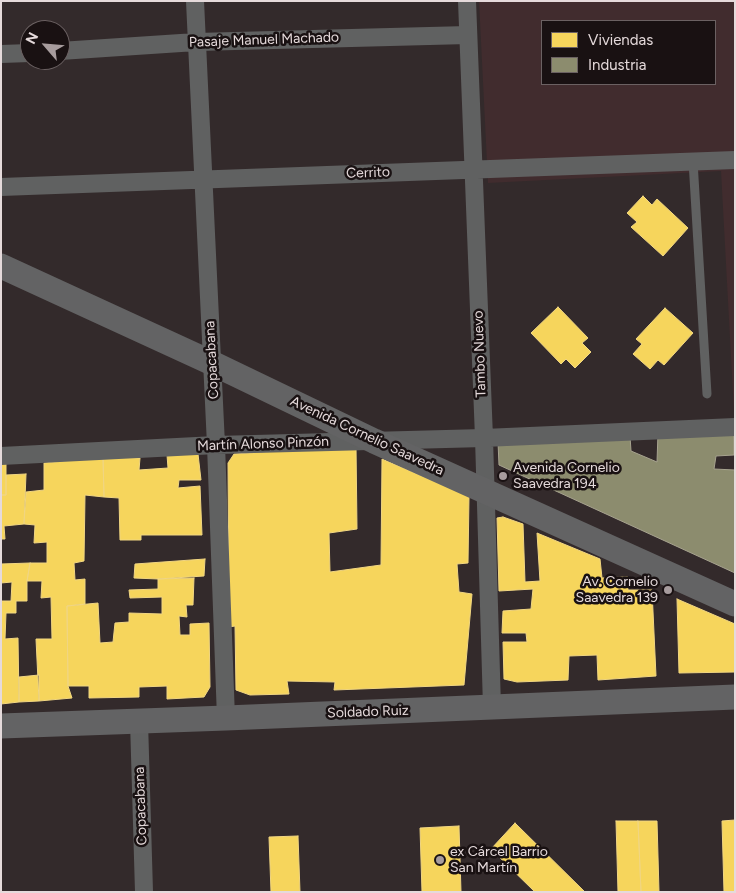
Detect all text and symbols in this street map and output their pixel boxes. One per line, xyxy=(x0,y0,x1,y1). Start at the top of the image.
north arrow xyxy=(20,20,70,70)
legend xyxy=(541,20,716,85)
street label: Pasaje Manuel Machado xyxy=(189,29,339,51)
text: N xyxy=(22,30,42,47)
text: Viviendas xyxy=(588,31,653,49)
text: Industria xyxy=(588,56,646,74)
street label: Cerrito xyxy=(346,164,390,182)
street label: Tambo Nuevo xyxy=(470,310,490,398)
street label: Copacabana xyxy=(202,320,222,400)
street label: Avenida Cornelio Saavedra xyxy=(287,393,447,479)
street label: Martín Alonso Pinzón xyxy=(197,433,329,455)
place label: Avenida Cornelio Saavedra 194 xyxy=(513,460,620,492)
marker: Avenida Cornelio Saavedra 194 xyxy=(497,470,509,482)
place label: Av. Cornelio Saavedra 139 xyxy=(576,574,658,606)
marker: Av. Cornelio Saavedra 139 xyxy=(662,584,674,596)
street label: Soldado Ruiz xyxy=(327,702,409,722)
street label: Copacabana xyxy=(131,766,151,846)
place label: ex Cárcel Barrio San Martín xyxy=(450,844,548,876)
marker: ex Cárcel Barrio San Martín xyxy=(434,854,446,866)

